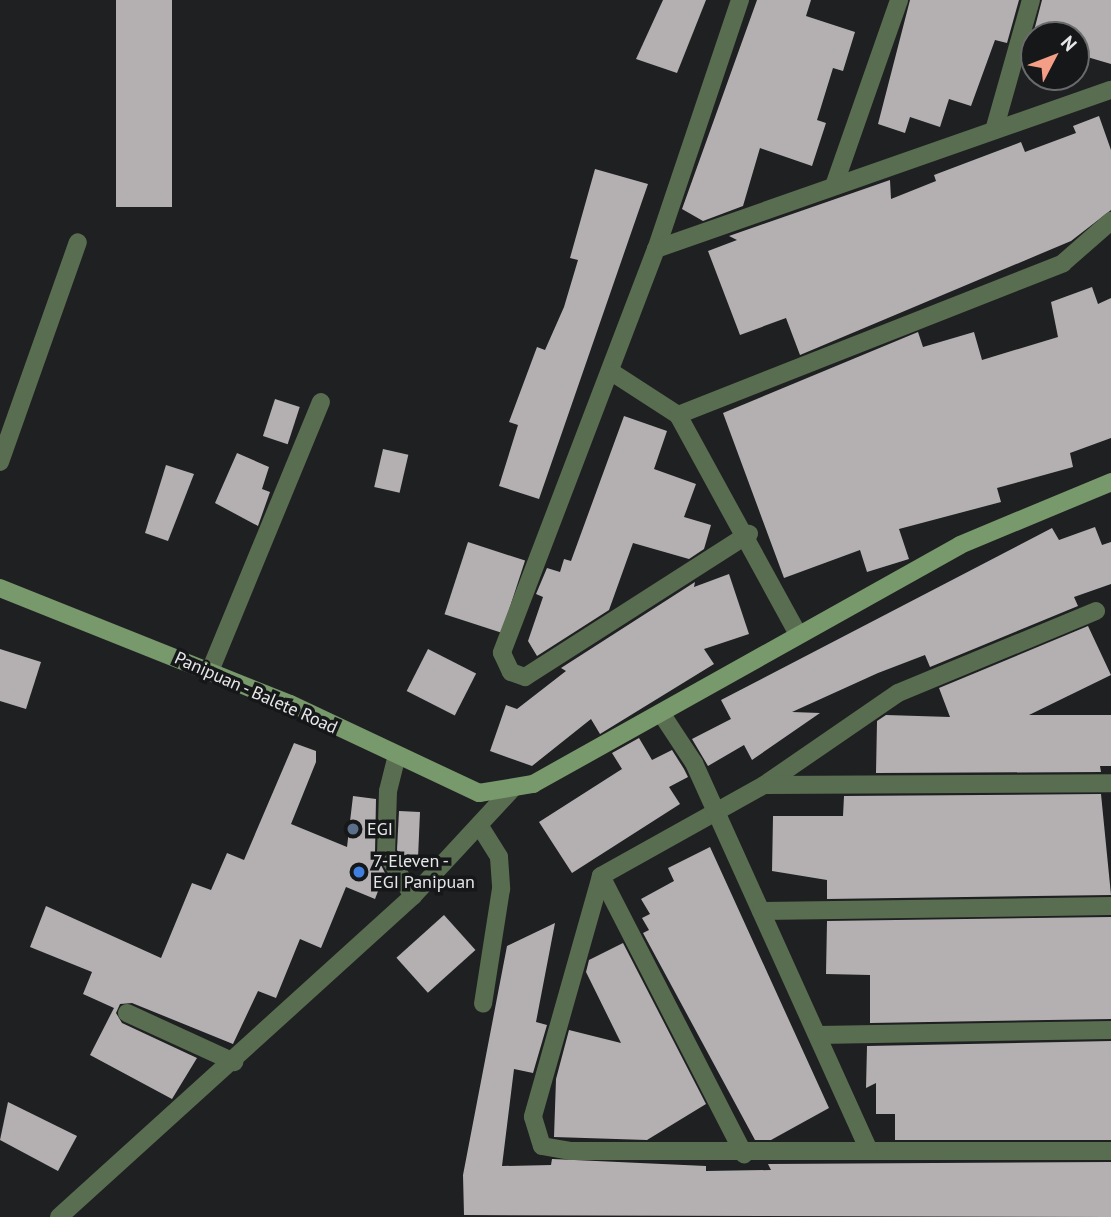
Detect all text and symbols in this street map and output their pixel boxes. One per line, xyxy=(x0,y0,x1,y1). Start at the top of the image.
north arrow xyxy=(1020,21,1090,91)
text: N xyxy=(1056,31,1082,56)
street label: Panipuan - Balete Road xyxy=(170,647,342,739)
place label: EGI xyxy=(367,818,393,840)
marker: EGI xyxy=(345,821,361,837)
place label: 7-Eleven - EGI Panipuan xyxy=(373,851,475,894)
marker: 7-Eleven - EGI Panipuan xyxy=(351,864,367,880)

